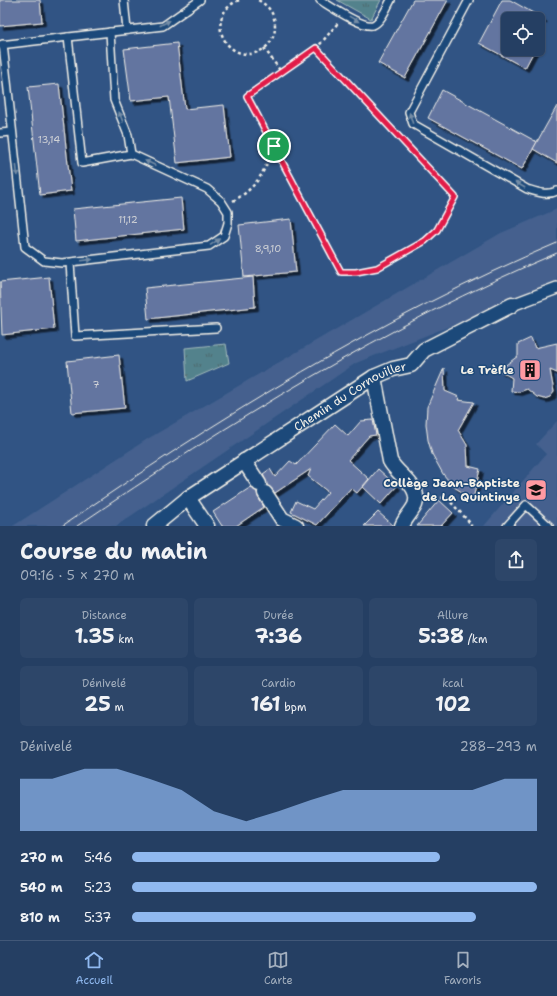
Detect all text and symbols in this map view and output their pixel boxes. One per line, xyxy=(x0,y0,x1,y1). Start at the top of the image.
map controls xyxy=(501,12,545,56)
button: locate xyxy=(501,12,545,56)
one-way arrow xyxy=(348,16,360,23)
one-way arrow xyxy=(159,20,171,26)
one-way arrow xyxy=(117,110,123,122)
one-way arrow xyxy=(408,112,414,124)
pin xyxy=(257,129,291,163)
house number: 13,14 xyxy=(38,133,60,146)
icon: arrive xyxy=(263,135,285,157)
one-way arrow xyxy=(145,160,156,166)
one-way arrow xyxy=(13,164,20,177)
one-way arrow xyxy=(514,182,526,189)
house number: 11,12 xyxy=(118,213,138,226)
one-way arrow xyxy=(209,239,221,246)
house number: 8,9,10 xyxy=(255,242,281,255)
one-way arrow xyxy=(81,257,93,264)
building icon: Le Trèfle xyxy=(517,357,543,383)
street label: Chemin du Cornouiller xyxy=(291,358,408,435)
place label: Le Trèfle xyxy=(460,362,514,378)
house number: 7 xyxy=(93,378,100,391)
place label: Collège Jean-Baptiste de La Quintinye xyxy=(383,475,520,505)
school or university icon: Collège Jean-Baptiste de La Quintinye xyxy=(523,477,549,503)
text: Course du matin xyxy=(20,537,207,566)
button: share xyxy=(495,539,537,581)
text: 09:16 · 5 × 270 m xyxy=(20,567,134,584)
text: Distance xyxy=(82,608,127,623)
text: Durée xyxy=(263,608,294,623)
text: Allure xyxy=(437,608,469,623)
text: 1.35 xyxy=(75,623,115,649)
text: 7:36 xyxy=(255,623,302,649)
text: 5:38 xyxy=(418,623,464,649)
text: km xyxy=(115,632,134,647)
text: /km xyxy=(464,632,487,647)
text: Dénivelé xyxy=(82,676,126,691)
text: Cardio xyxy=(261,676,296,691)
text: kcal xyxy=(442,676,464,691)
text: 25 xyxy=(84,691,111,717)
text: 161 xyxy=(251,691,281,717)
text: 102 xyxy=(435,691,471,717)
text: m xyxy=(111,700,124,715)
text: bpm xyxy=(281,700,306,715)
text: Dénivelé xyxy=(20,738,72,755)
text: 288–293 m xyxy=(460,738,537,755)
text: 270 m xyxy=(20,849,63,866)
text: 5:46 xyxy=(84,849,112,866)
text: 540 m xyxy=(20,879,63,896)
text: 5:23 xyxy=(84,879,112,896)
text: 810 m xyxy=(20,909,60,926)
text: 5:37 xyxy=(84,909,111,926)
tab: Accueil xyxy=(76,949,113,988)
tab: Carte xyxy=(264,949,293,988)
tab: Favoris xyxy=(444,949,481,988)

